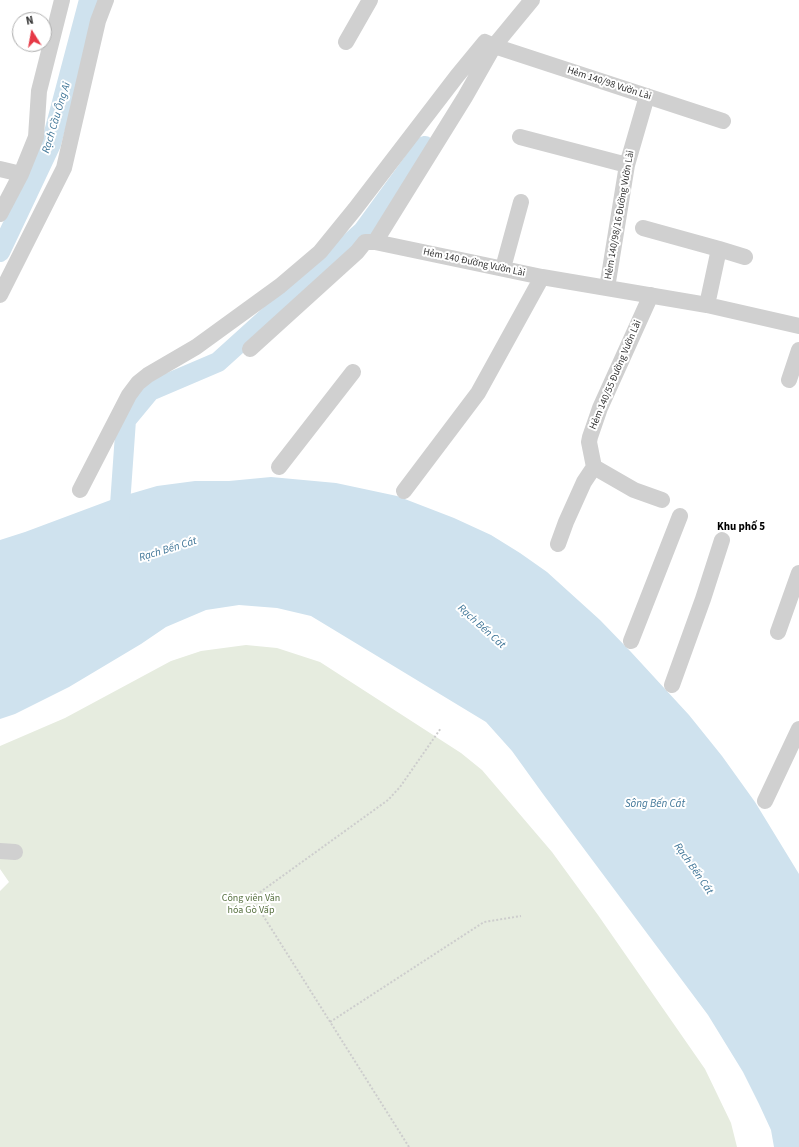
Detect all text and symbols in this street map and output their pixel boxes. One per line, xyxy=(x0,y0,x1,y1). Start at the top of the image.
north arrow xyxy=(12,12,52,52)
text: N xyxy=(25,13,35,29)
street label: Hẻm 140/98 Vườn Lài xyxy=(565,65,653,103)
water label: Rạch Cầu Ông Ai xyxy=(40,81,74,155)
street label: Hẻm 140/98/16 Đường Vườn Lài xyxy=(603,150,637,280)
street label: Hẻm 140 Đường Vườn Lài xyxy=(422,246,526,280)
street label: Hẻm 140/55 Đường Vườn Lài xyxy=(588,319,644,431)
district label: Khu phố 5 xyxy=(717,521,765,535)
water label: Rạch Bến Cát xyxy=(138,535,198,565)
water label: Rạch Bến Cát xyxy=(454,602,508,652)
water label: Sông Bến Cát xyxy=(625,798,685,812)
water label: Rạch Bến Cát xyxy=(670,841,716,897)
park label: Công viên Văn hóa Gò Vấp xyxy=(222,893,280,916)

